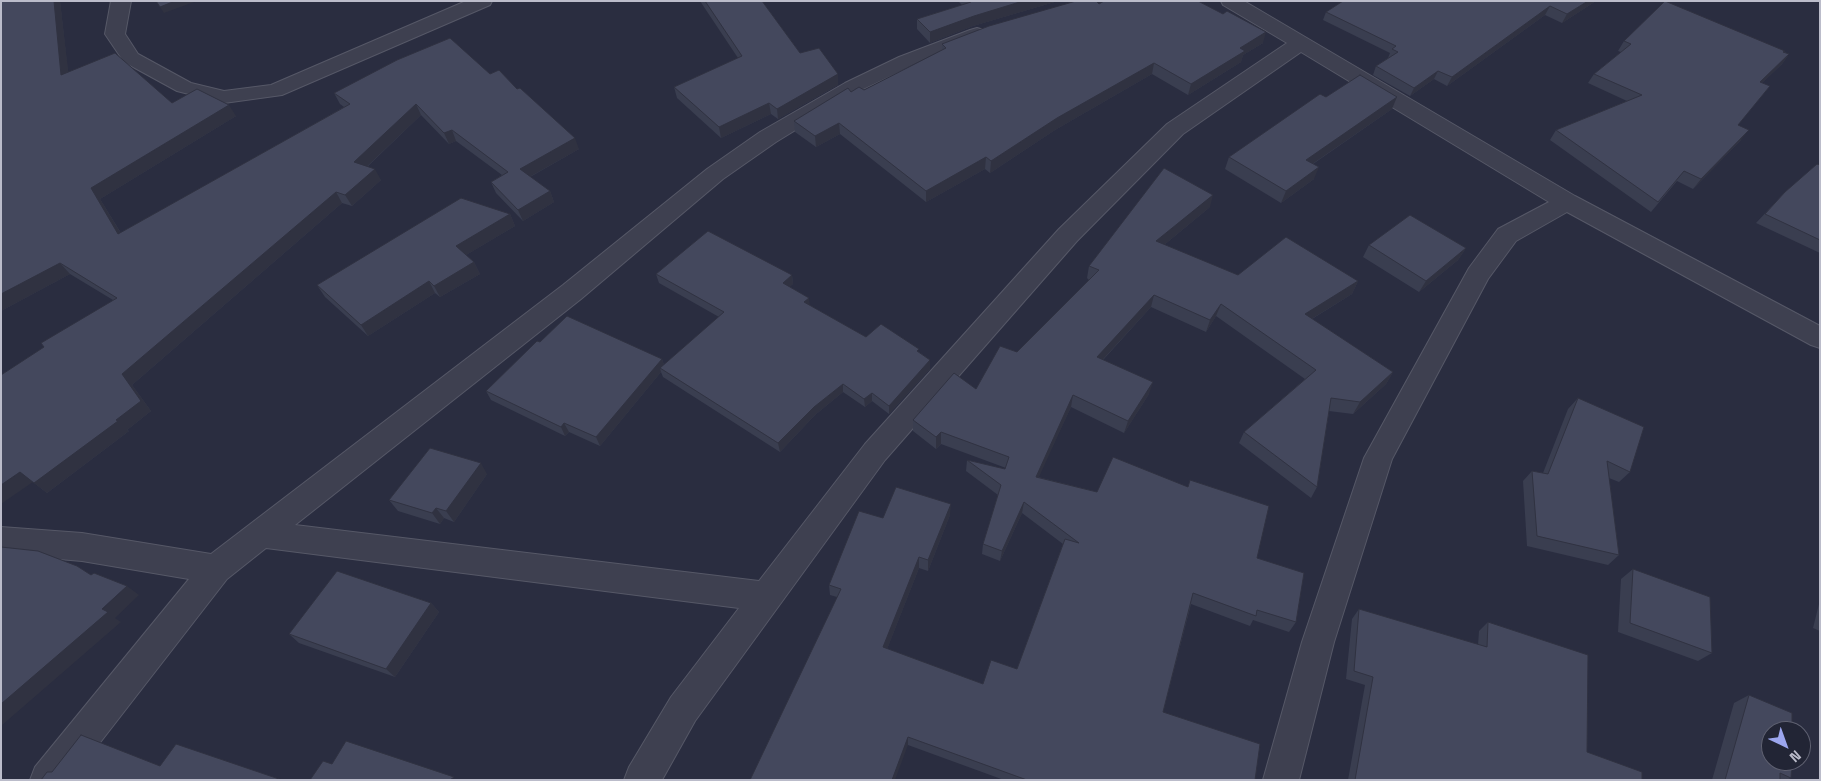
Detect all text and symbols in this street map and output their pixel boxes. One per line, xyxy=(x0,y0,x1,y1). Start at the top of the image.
north arrow xyxy=(1761,721,1811,771)
text: N xyxy=(1786,747,1805,766)

